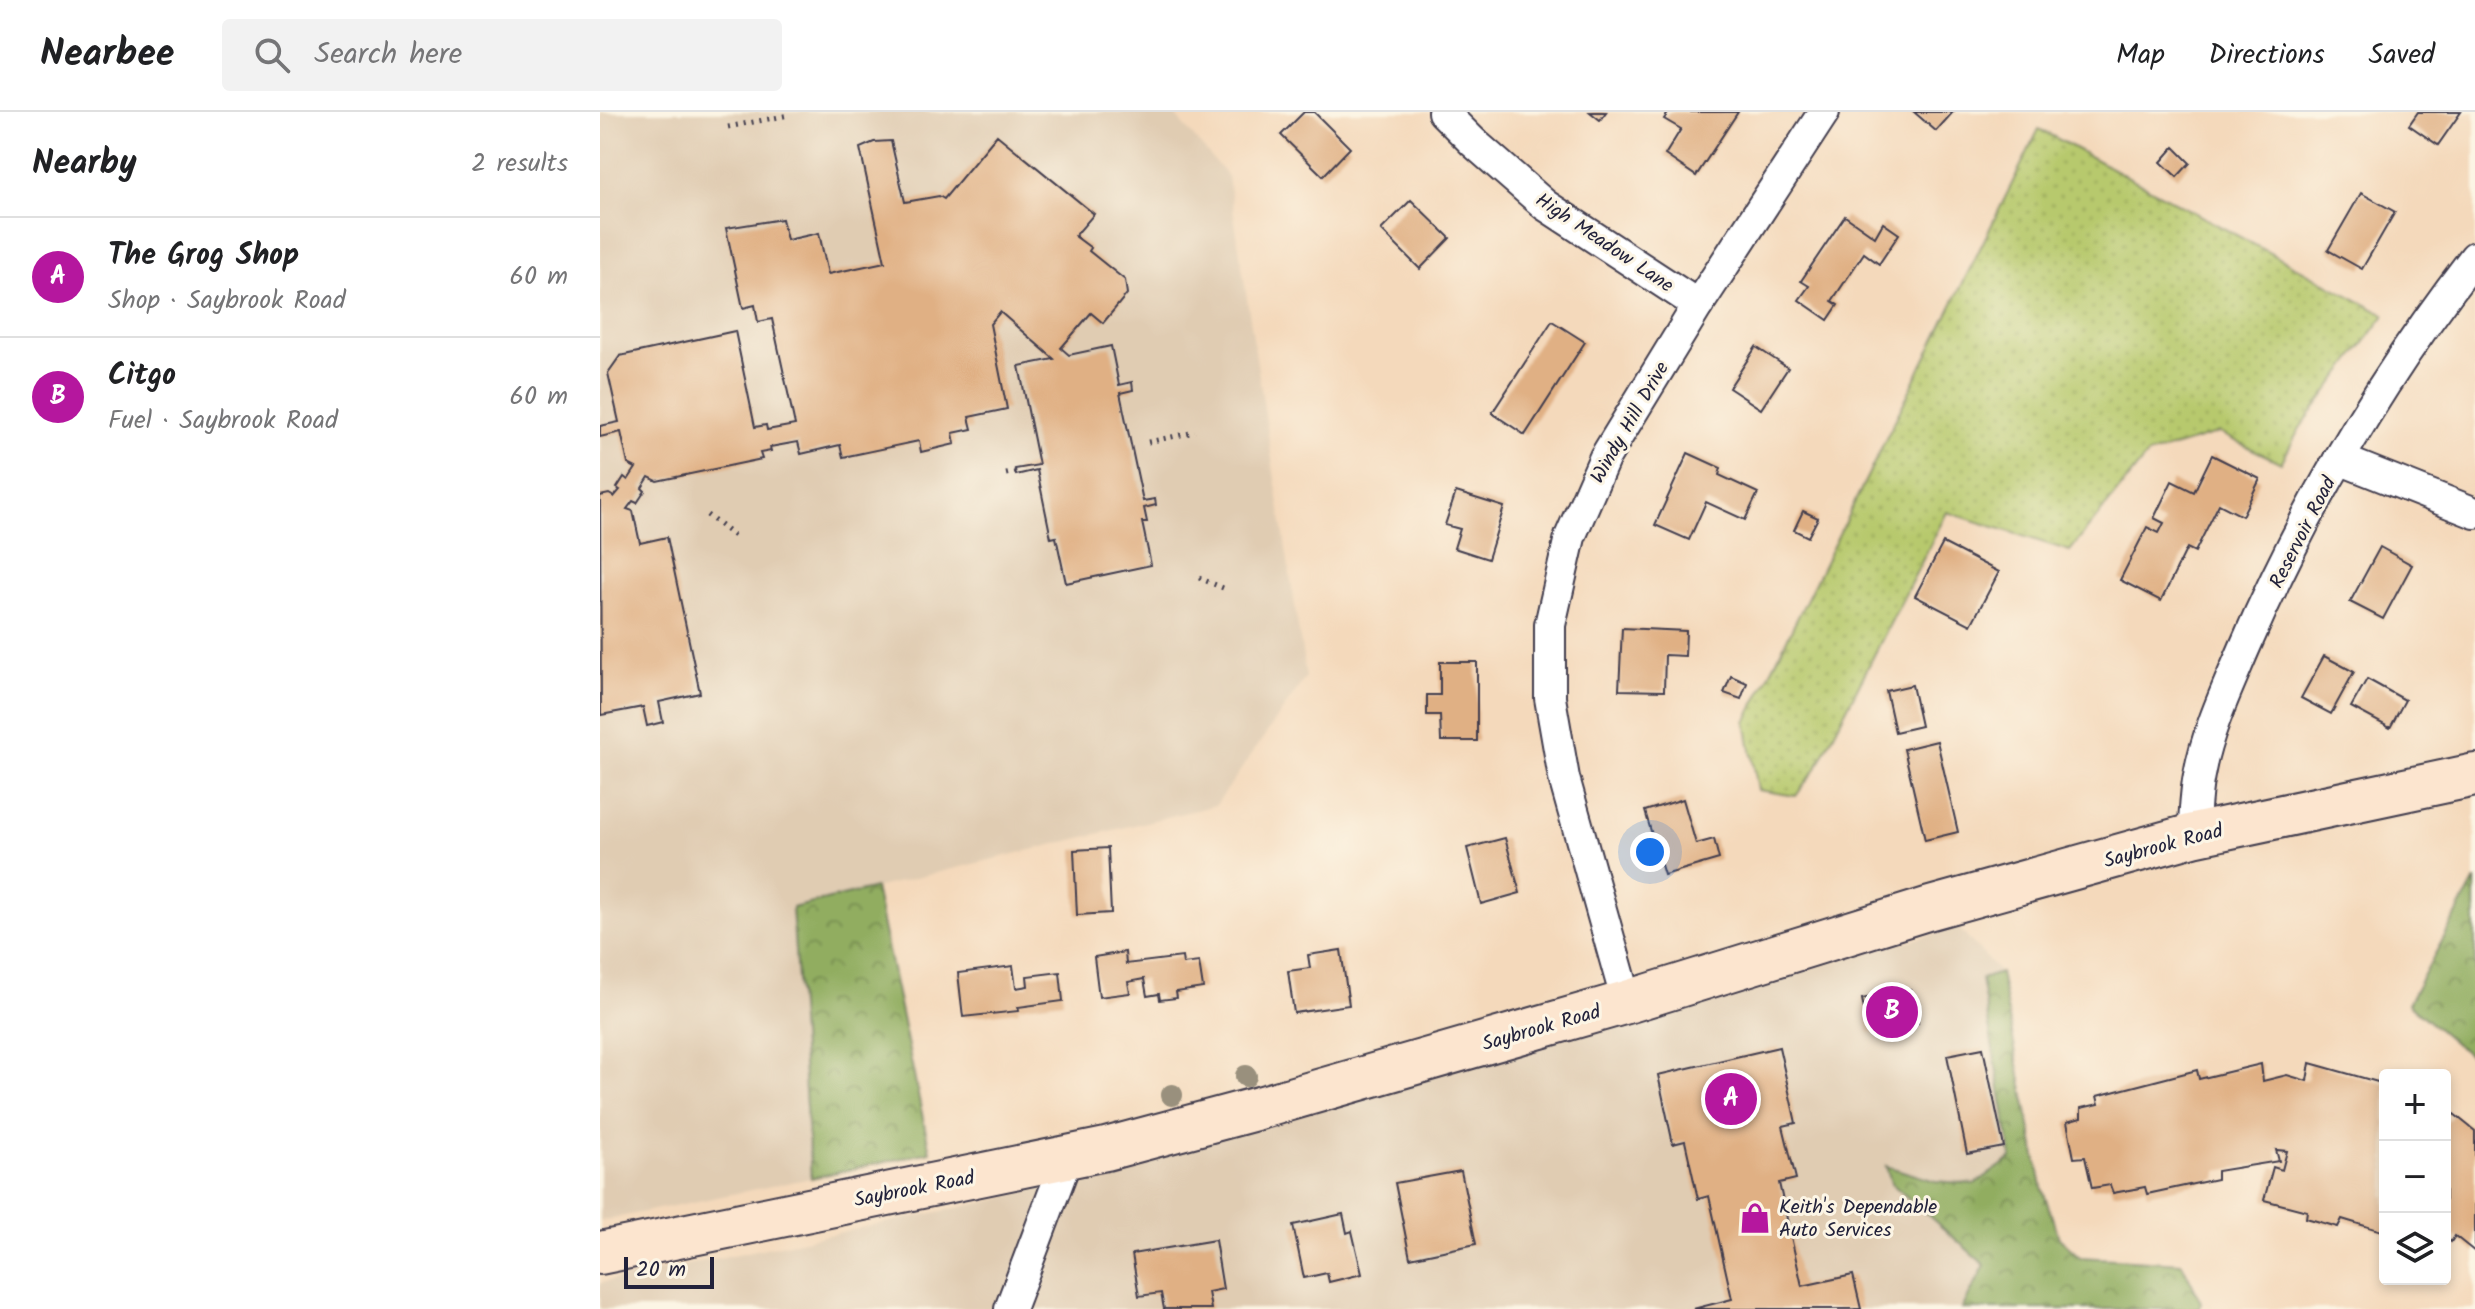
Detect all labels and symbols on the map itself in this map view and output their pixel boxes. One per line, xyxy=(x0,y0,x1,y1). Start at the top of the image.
street label: High Meadow Lane xyxy=(1528,185,1680,302)
street label: Windy Hill Drive xyxy=(1583,356,1679,490)
street label: Reservoir Road xyxy=(2262,470,2346,594)
street label: Saybrook Road xyxy=(2100,815,2228,878)
your location xyxy=(1630,832,1670,872)
pin: B xyxy=(1866,982,1918,1042)
street label: Saybrook Road xyxy=(1478,996,1606,1061)
pin: A xyxy=(1705,1069,1757,1129)
street label: Saybrook Road xyxy=(851,1162,978,1217)
place label: Keith's Dependable Auto Services xyxy=(1779,1192,1937,1247)
shop icon: Keith's Dependable Auto Services xyxy=(1738,1201,1772,1235)
scale bar xyxy=(624,1253,714,1289)

